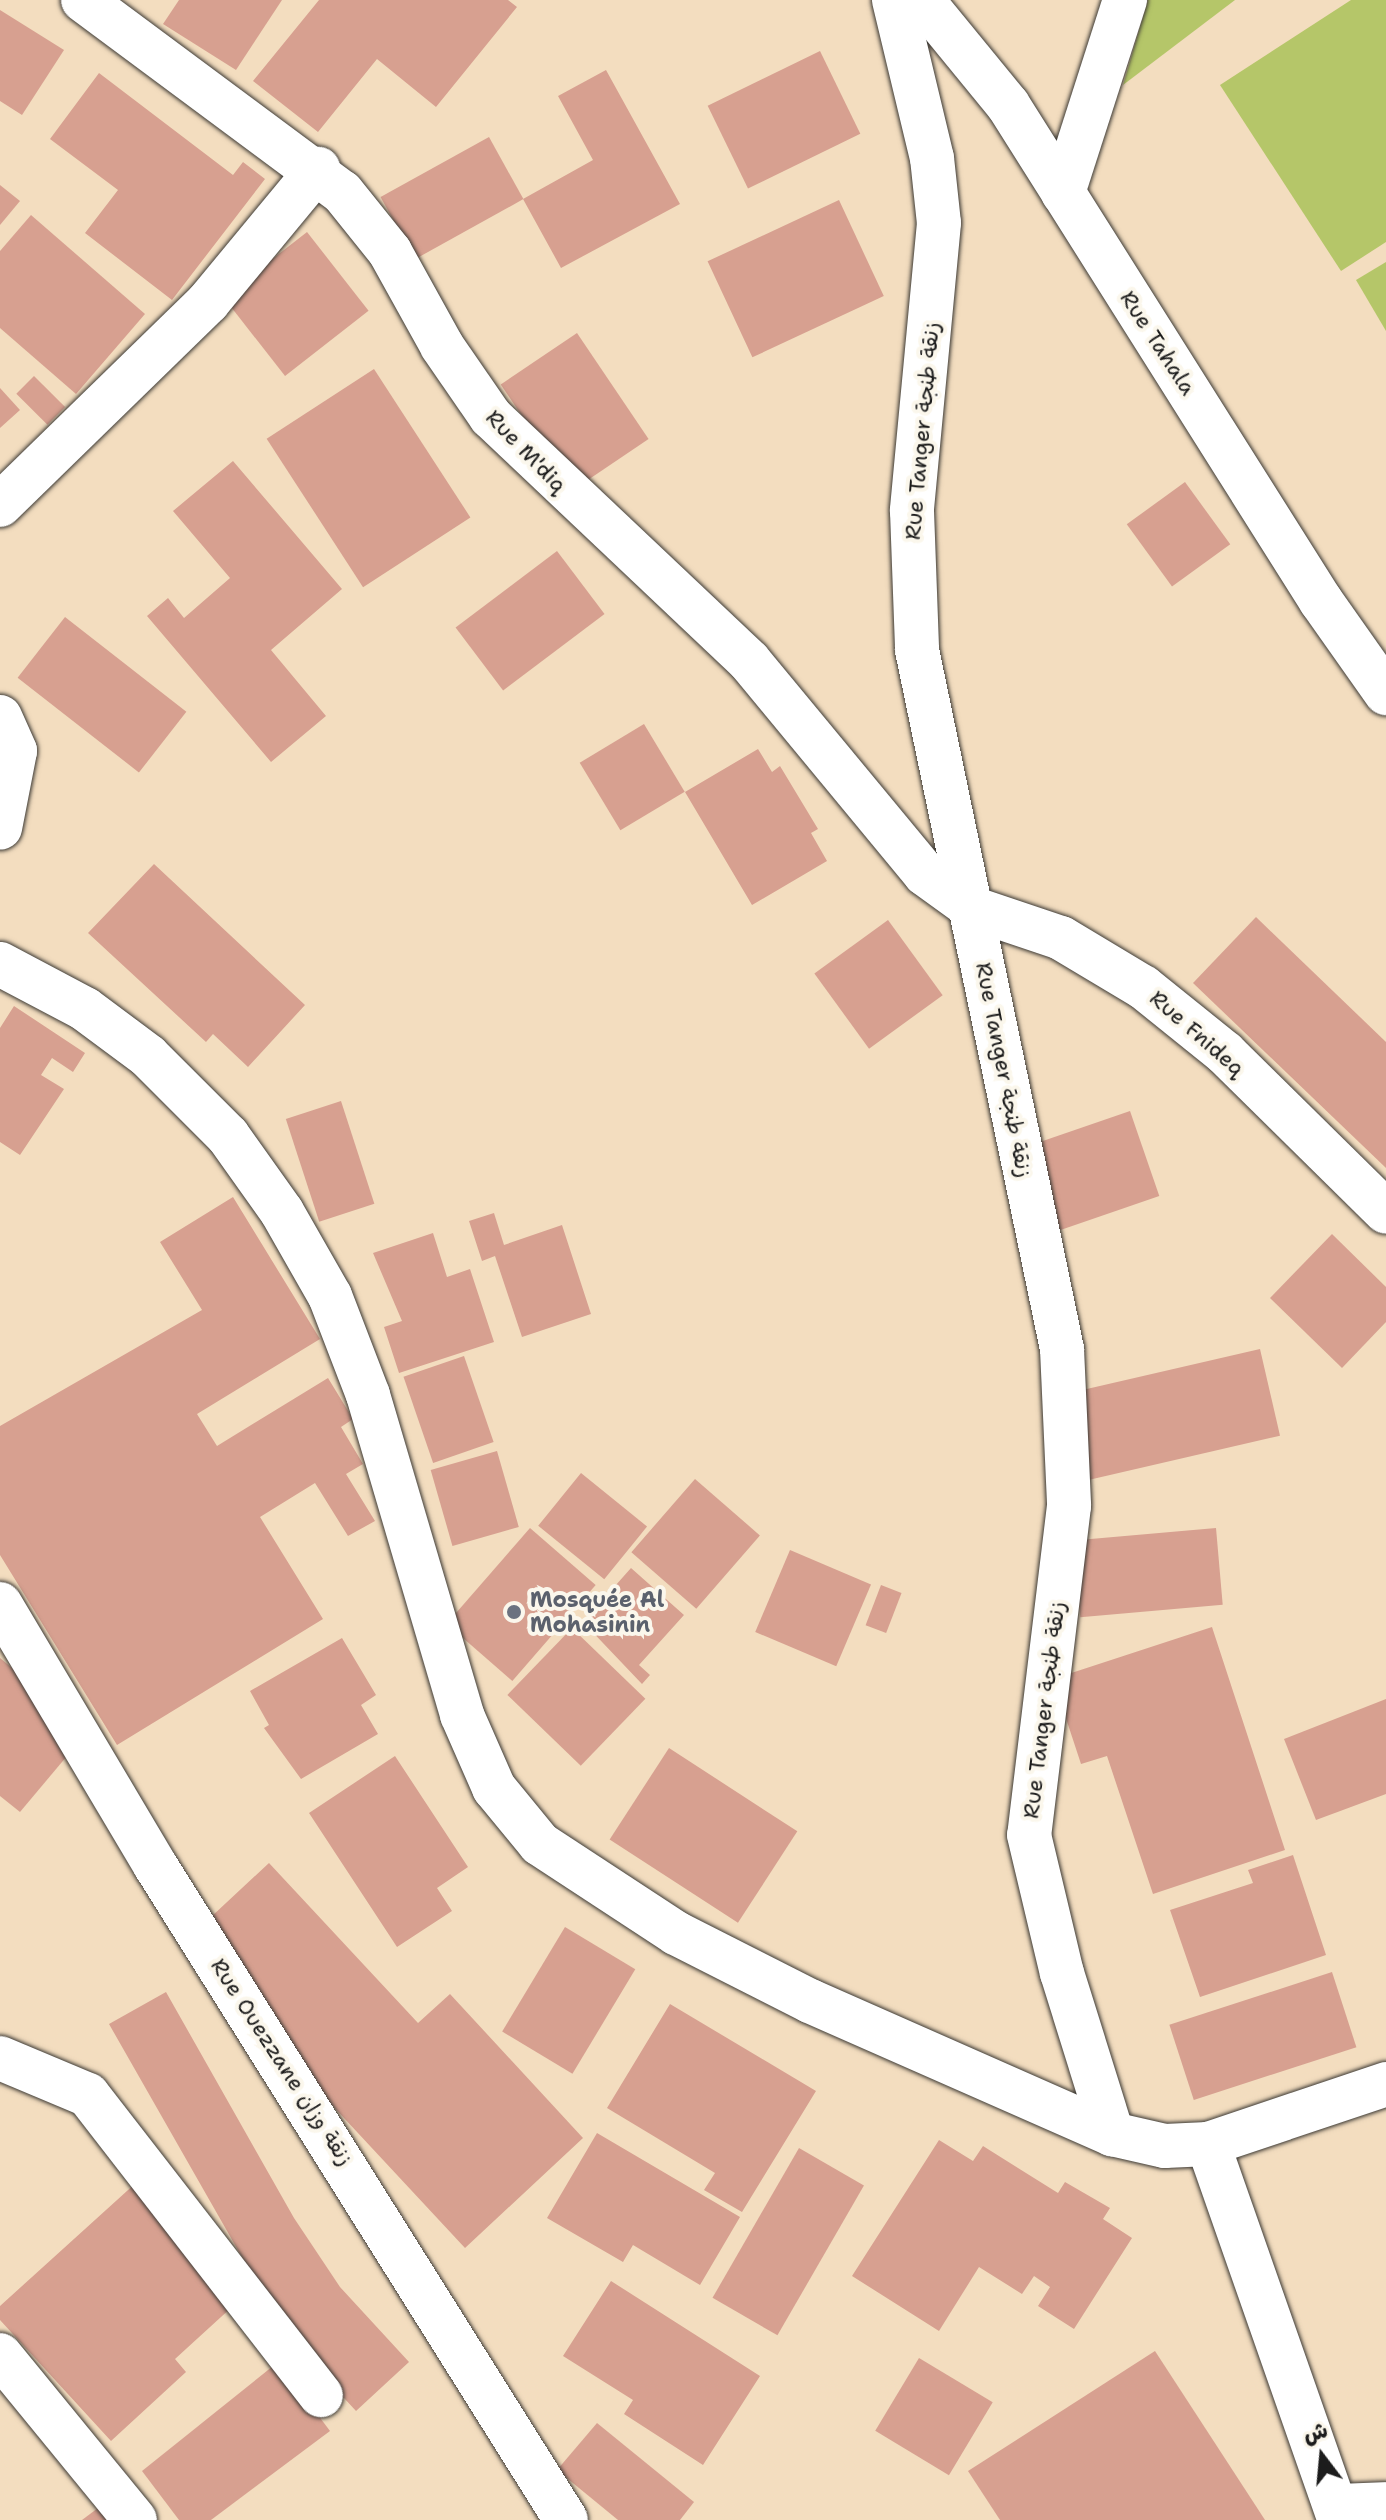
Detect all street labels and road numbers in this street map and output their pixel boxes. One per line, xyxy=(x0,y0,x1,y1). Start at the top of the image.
street label: Rue Tahala xyxy=(1115,286,1201,400)
street label: Rue Tanger زنقة طنجة xyxy=(899,321,945,541)
street label: Rue M'diq xyxy=(480,404,572,498)
street label: Rue Tanger زنقة طنجة xyxy=(970,960,1038,1180)
street label: Rue Fnideq xyxy=(1144,985,1250,1081)
street label: Rue Tanger زنقة طنجة xyxy=(1018,1600,1070,1820)
street label: Rue Ouezzane زنقة وزان xyxy=(205,1954,359,2170)

